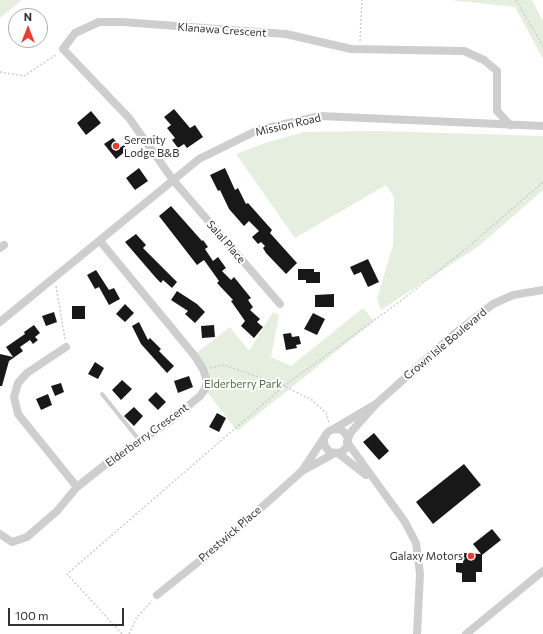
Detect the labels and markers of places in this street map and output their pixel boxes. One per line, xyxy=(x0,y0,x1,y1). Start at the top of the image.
place label: Serenity Lodge B&B xyxy=(124,133,179,159)
marker: Serenity Lodge B&B xyxy=(111,141,121,151)
place label: Galaxy Motors xyxy=(390,549,463,563)
marker: Galaxy Motors xyxy=(466,551,476,561)

